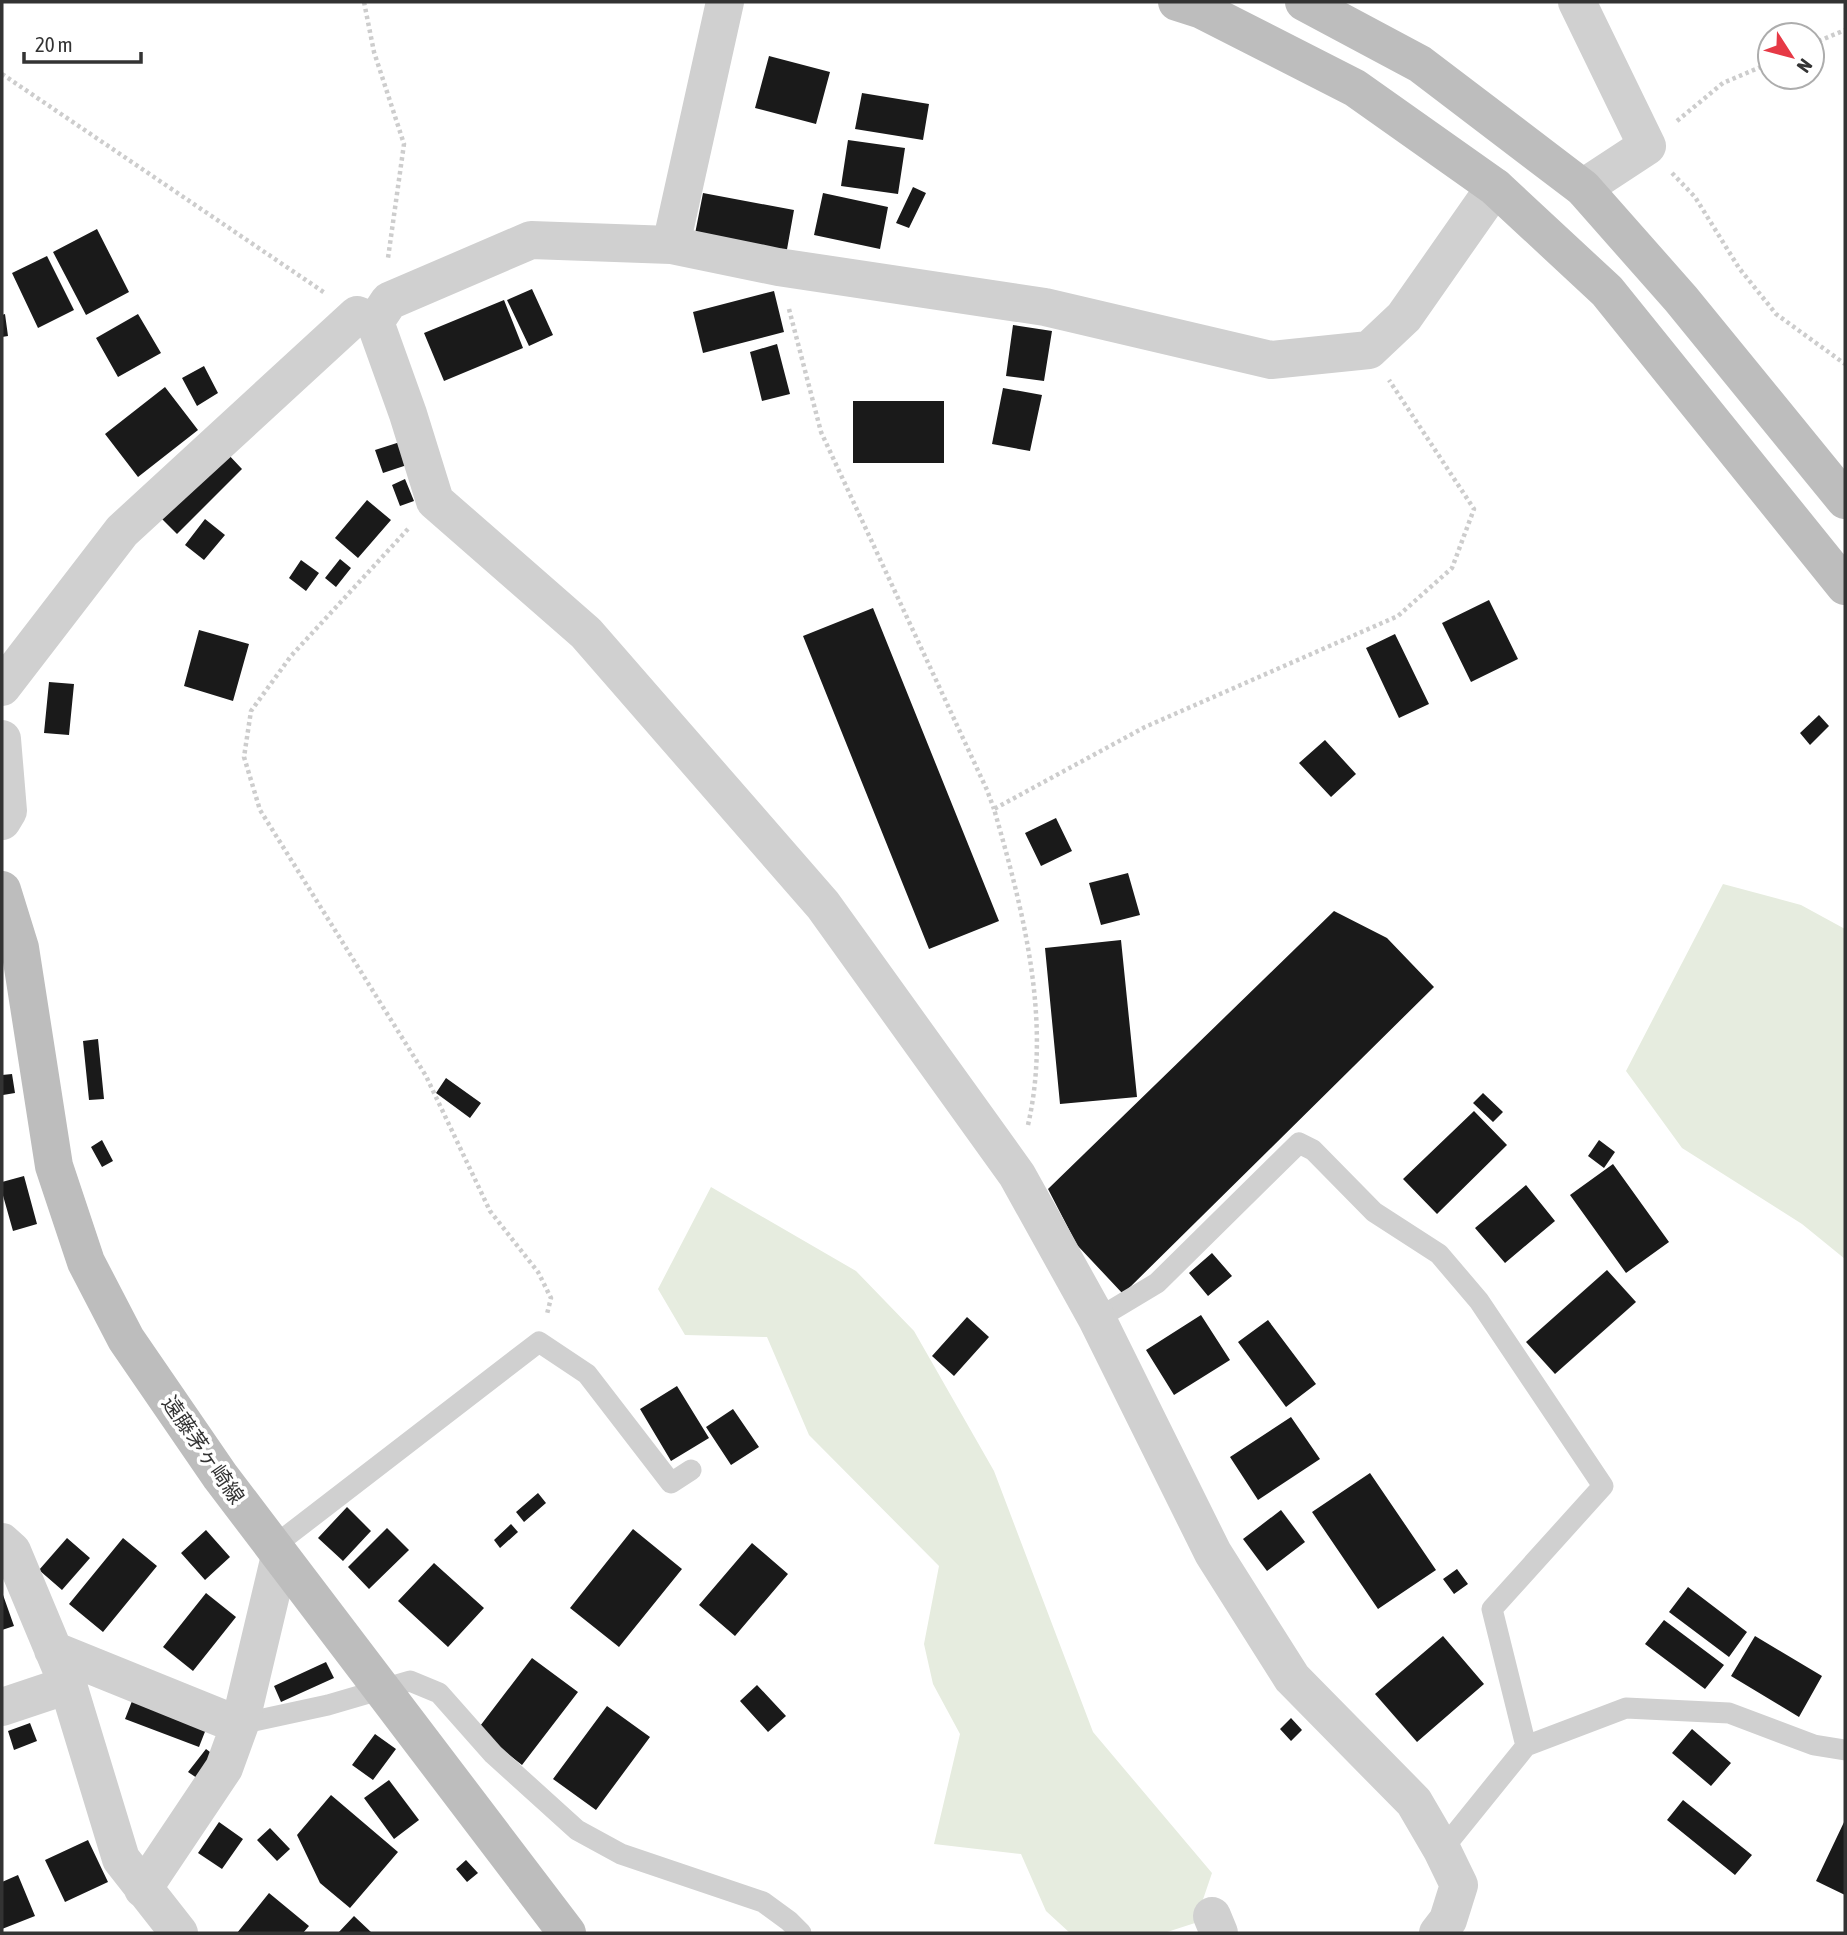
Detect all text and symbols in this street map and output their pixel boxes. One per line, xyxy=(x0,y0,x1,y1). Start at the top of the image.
scale bar xyxy=(24,21,142,65)
north arrow xyxy=(1756,21,1826,91)
text: 20 m xyxy=(35,32,73,56)
text: N xyxy=(1793,55,1817,77)
street label: 遠藤茅ヶ崎線 xyxy=(158,1391,250,1508)

